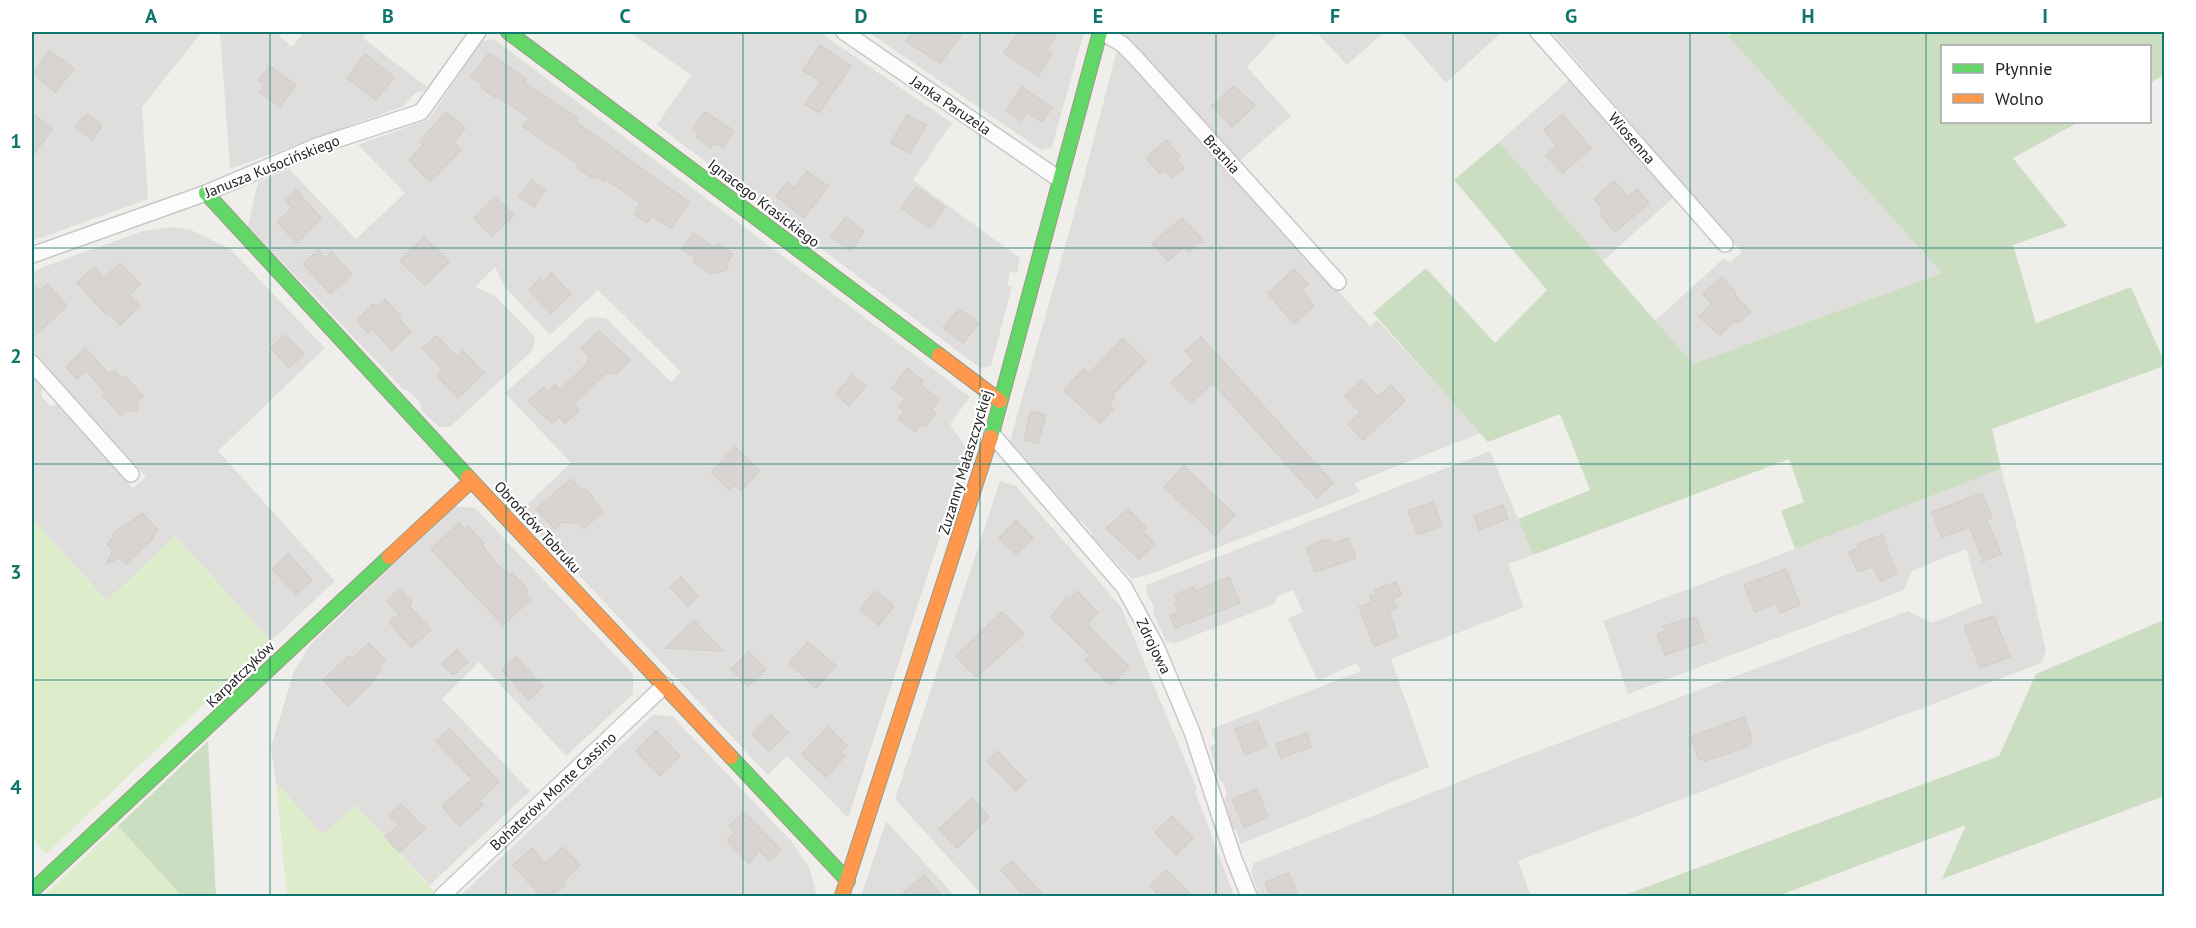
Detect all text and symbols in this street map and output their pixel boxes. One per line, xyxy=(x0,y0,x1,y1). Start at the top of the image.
text: A xyxy=(145,3,158,29)
text: B xyxy=(382,3,394,29)
text: C xyxy=(619,3,631,29)
text: D xyxy=(855,3,868,29)
text: E xyxy=(1093,3,1103,29)
text: F xyxy=(1330,3,1340,29)
text: G xyxy=(1565,3,1577,29)
text: H xyxy=(1801,3,1815,29)
text: I xyxy=(2042,3,2048,29)
legend xyxy=(1941,45,2151,123)
text: Płynnie xyxy=(1995,57,2052,80)
street label: Janka Paruzela xyxy=(906,71,995,139)
text: Wolno xyxy=(1995,87,2044,110)
street label: Wiosenna xyxy=(1604,108,1660,168)
text: 1 xyxy=(10,128,22,154)
street label: Janusza Kusocińskiego xyxy=(201,130,342,202)
street label: Bratnia xyxy=(1200,131,1244,177)
street label: Ignacego Krasickiego xyxy=(704,155,824,251)
text: 2 xyxy=(10,343,22,369)
street label: Zuzanny Małaszczyckiej xyxy=(934,387,996,537)
street label: Obrońców Tobruku xyxy=(490,477,586,577)
text: 3 xyxy=(10,559,22,585)
street label: Zdrojowa xyxy=(1132,615,1176,677)
street label: Karpatczyków xyxy=(202,637,278,711)
street label: Bohaterów Monte Cassino xyxy=(486,727,620,855)
text: 4 xyxy=(10,774,22,800)

